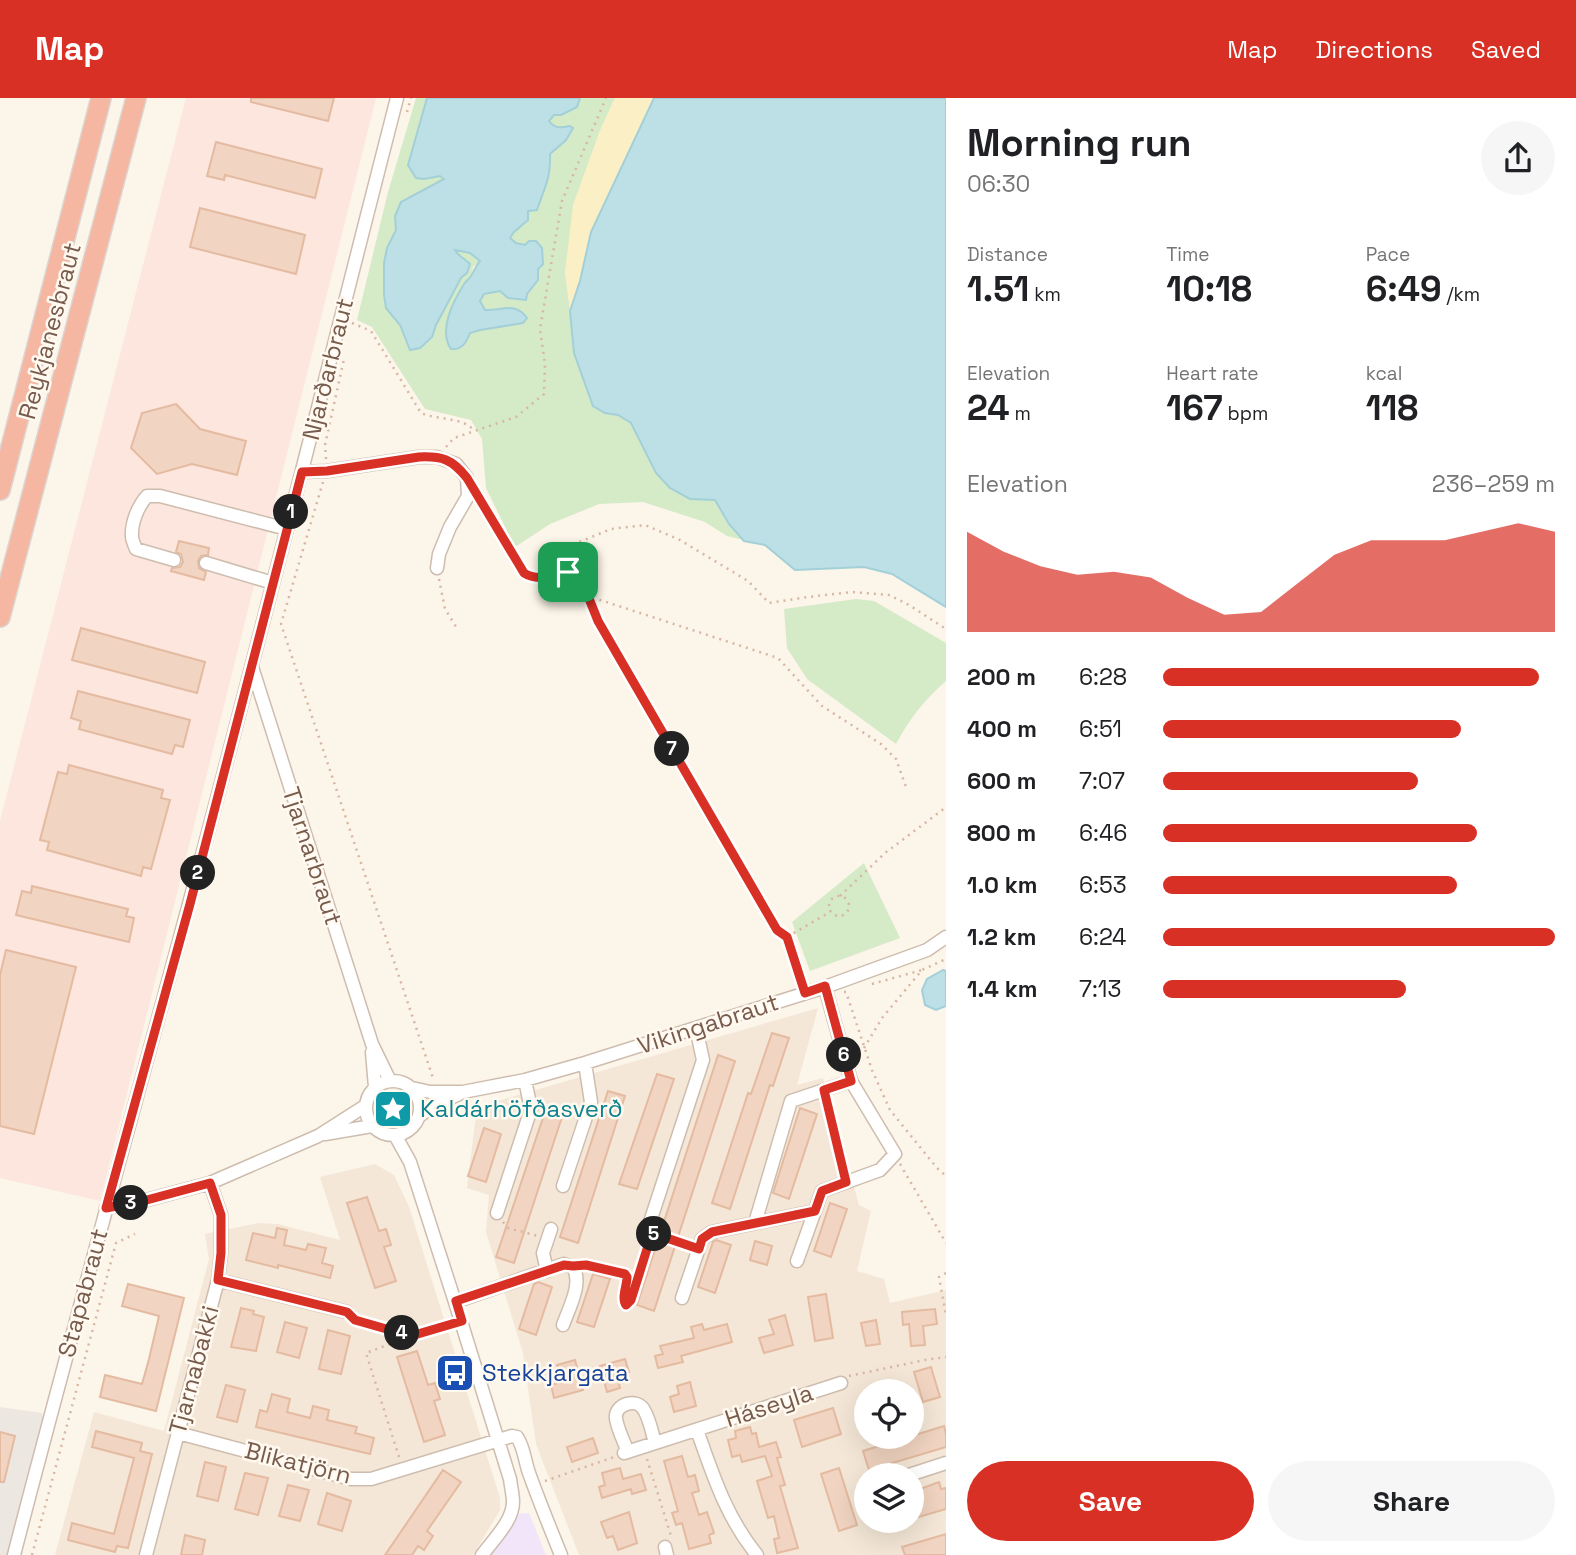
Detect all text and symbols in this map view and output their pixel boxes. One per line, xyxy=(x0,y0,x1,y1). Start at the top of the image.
text: Map xyxy=(35,28,104,70)
text: Map xyxy=(1227,34,1277,65)
text: Directions xyxy=(1315,34,1433,65)
text: Saved xyxy=(1471,34,1541,65)
text: Morning run xyxy=(967,119,1192,167)
button: share xyxy=(1481,121,1555,195)
text: 06:30 xyxy=(967,169,1030,199)
street label: Reykjanesbraut xyxy=(11,239,88,423)
text: Distance xyxy=(967,242,1048,267)
text: Time xyxy=(1166,242,1210,267)
text: Pace xyxy=(1366,242,1410,267)
text: 1.51 xyxy=(967,267,1029,311)
text: 10:18 xyxy=(1166,267,1252,311)
text: 6:49 xyxy=(1366,267,1442,311)
text: km xyxy=(1029,282,1061,307)
text: /km xyxy=(1442,282,1480,307)
street label: Njarðarbraut xyxy=(295,295,360,443)
text: Elevation xyxy=(967,361,1050,386)
text: Heart rate xyxy=(1166,361,1259,386)
text: kcal xyxy=(1366,361,1402,386)
text: 24 xyxy=(967,386,1010,430)
text: 167 xyxy=(1166,386,1223,430)
text: 118 xyxy=(1366,386,1418,430)
text: m xyxy=(1010,401,1031,426)
text: bpm xyxy=(1223,401,1268,426)
text: Elevation xyxy=(967,469,1068,499)
text: 236–259 m xyxy=(1432,469,1555,499)
pin: 1 xyxy=(274,494,308,530)
text: 1 xyxy=(286,499,295,524)
pin xyxy=(538,542,598,602)
icon: arrive xyxy=(549,553,587,591)
text: 200 m xyxy=(967,662,1036,692)
text: 6:28 xyxy=(1079,662,1127,692)
text: 400 m xyxy=(967,714,1037,744)
text: 6:51 xyxy=(1079,714,1122,744)
pin: 7 xyxy=(654,732,690,766)
text: 7 xyxy=(666,736,677,761)
text: 600 m xyxy=(967,766,1037,796)
text: 7:07 xyxy=(1079,766,1125,796)
street label: Tjarnarbraut xyxy=(276,783,349,929)
text: 800 m xyxy=(967,818,1036,848)
text: 6:46 xyxy=(1079,818,1127,848)
pin: 2 xyxy=(180,856,216,890)
text: 2 xyxy=(192,860,203,885)
text: 1.0 km xyxy=(967,870,1037,900)
text: 6:53 xyxy=(1079,870,1127,900)
text: 1.2 km xyxy=(967,922,1036,952)
text: 6:24 xyxy=(1079,922,1126,952)
text: 1.4 km xyxy=(967,974,1037,1004)
text: 7:13 xyxy=(1079,974,1121,1004)
street label: Vikingabraut xyxy=(633,986,782,1061)
pin: 6 xyxy=(826,1038,862,1072)
text: 6 xyxy=(838,1042,849,1067)
place icon: Kaldárhöfðasverð xyxy=(372,1088,414,1130)
place label: Kaldárhöfðasverð xyxy=(420,1093,622,1124)
pin: 3 xyxy=(114,1186,148,1220)
text: 3 xyxy=(125,1190,136,1215)
pin: 5 xyxy=(636,1216,672,1252)
text: 5 xyxy=(648,1221,659,1246)
street label: Stapabraut xyxy=(50,1225,115,1361)
street label: Tjarnabakki xyxy=(161,1302,226,1438)
pin: 4 xyxy=(384,1316,420,1350)
text: 4 xyxy=(395,1320,408,1345)
bus stop icon: Stekkjargata xyxy=(434,1352,476,1394)
place label: Stekkjargata xyxy=(482,1357,629,1388)
street label: Háseyla xyxy=(721,1377,817,1434)
map controls xyxy=(854,1379,924,1533)
button: locate xyxy=(854,1379,924,1449)
street label: Blikatjörn xyxy=(242,1434,355,1491)
button: Save xyxy=(967,1461,1254,1541)
button: Share xyxy=(1268,1461,1555,1541)
button: layers xyxy=(854,1463,924,1533)

